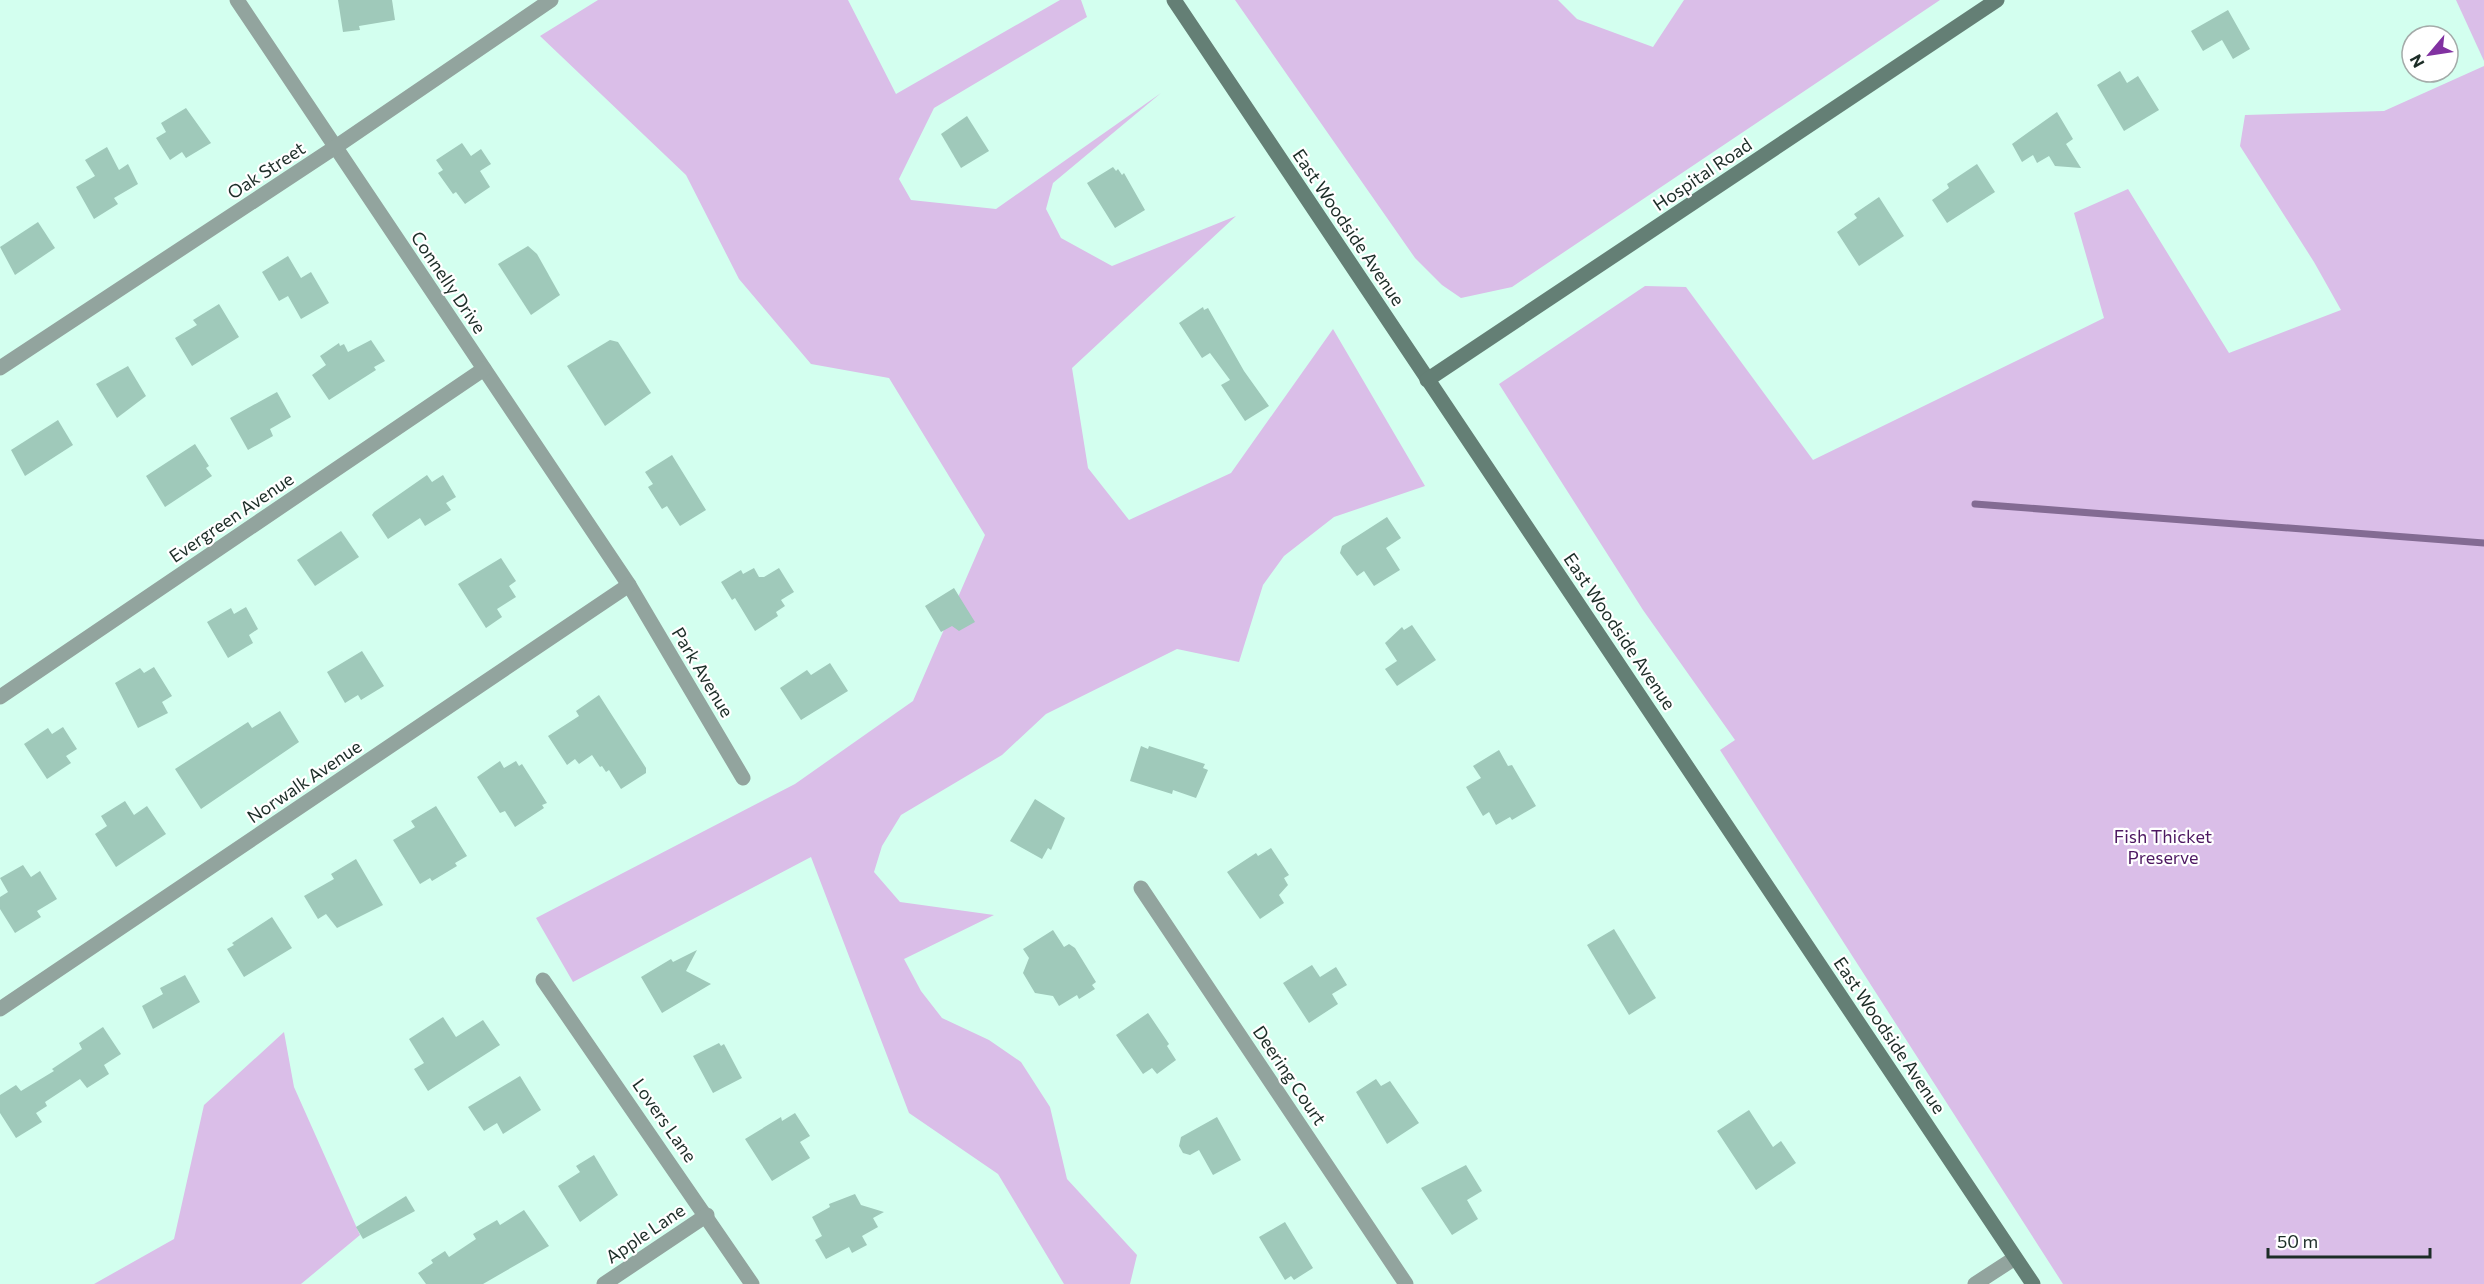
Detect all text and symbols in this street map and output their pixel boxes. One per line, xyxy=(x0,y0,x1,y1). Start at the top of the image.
north arrow xyxy=(2400,24,2460,84)
text: N xyxy=(2405,52,2428,71)
street label: Hospital Road xyxy=(1648,133,1756,215)
street label: Oak Street xyxy=(223,137,309,203)
street label: East Woodside Avenue xyxy=(1288,144,1410,310)
street label: Connelly Drive xyxy=(407,227,491,337)
street label: Evergreen Avenue xyxy=(165,467,297,567)
street label: East Woodside Avenue xyxy=(1559,548,1681,714)
street label: Park Avenue xyxy=(668,623,738,721)
street label: Norwalk Avenue xyxy=(243,735,365,827)
park label: Fish Thicket Preserve xyxy=(2114,825,2212,868)
street label: East Woodside Avenue xyxy=(1829,952,1951,1118)
street label: Deering Court xyxy=(1249,1021,1331,1129)
street label: Lovers Lane xyxy=(628,1074,702,1166)
street label: Apple Lane xyxy=(601,1199,689,1267)
scale bar xyxy=(2268,1221,2430,1259)
text: 50 m xyxy=(2277,1230,2318,1252)

